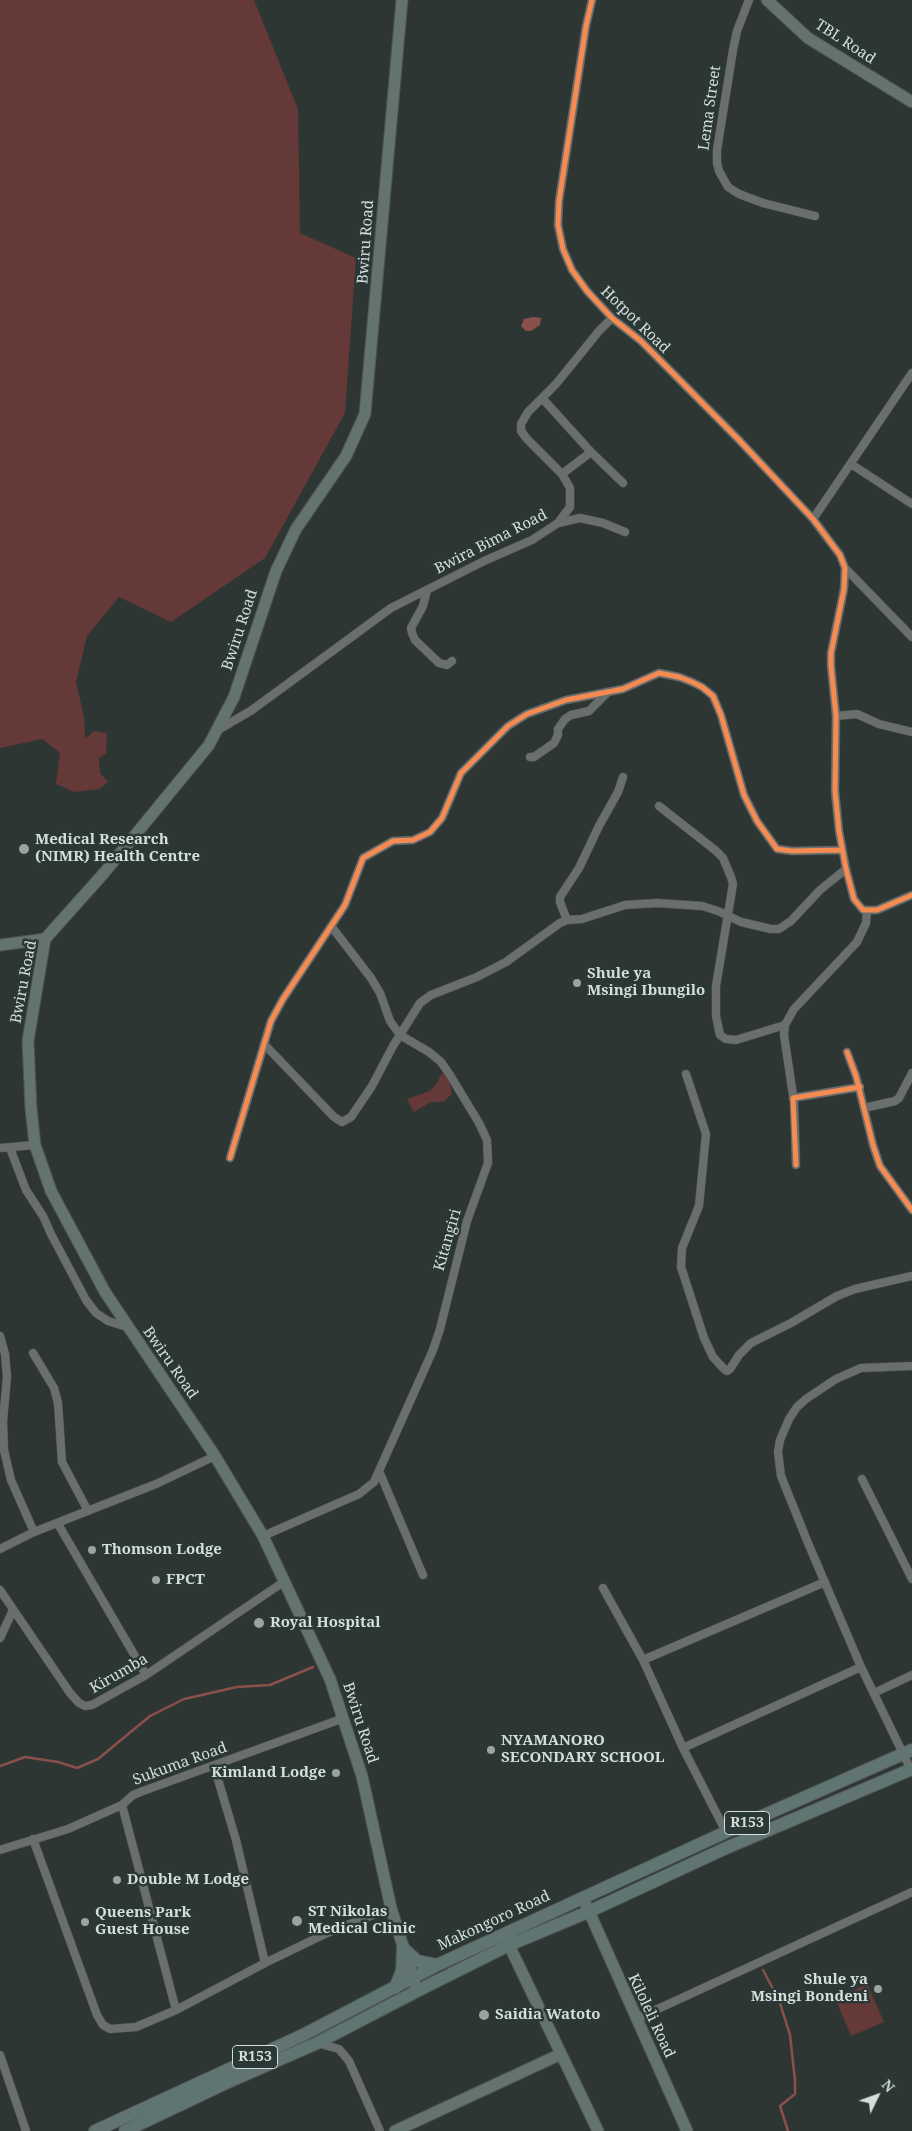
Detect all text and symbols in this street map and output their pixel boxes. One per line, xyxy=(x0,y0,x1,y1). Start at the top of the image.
street label: TBL Road xyxy=(811,16,879,68)
street label: Lema Street xyxy=(695,64,725,152)
street label: Bwiru Road xyxy=(354,199,378,285)
street label: Hotpot Road xyxy=(597,283,673,357)
street label: Bwira Bima Road xyxy=(432,506,550,578)
street label: Bwiru Road xyxy=(218,587,262,673)
place label: Medical Research (NIMR) Health Centre xyxy=(35,831,200,866)
marker: Medical Research (NIMR) Health Centre xyxy=(17,842,31,856)
street label: Bwiru Road xyxy=(7,939,41,1025)
place label: Shule ya Msingi Ibungilo xyxy=(587,965,705,1000)
marker: Shule ya Msingi Ibungilo xyxy=(571,977,583,989)
street label: Kitangiri xyxy=(431,1207,465,1273)
street label: Bwiru Road xyxy=(139,1323,201,1403)
place label: Thomson Lodge xyxy=(102,1541,222,1559)
marker: Thomson Lodge xyxy=(86,1544,98,1556)
place label: FPCT xyxy=(166,1571,205,1589)
marker: FPCT xyxy=(150,1574,162,1586)
place label: Royal Hospital xyxy=(270,1614,380,1632)
marker: Royal Hospital xyxy=(252,1616,266,1630)
street label: Kirumba xyxy=(87,1650,151,1698)
street label: Bwiru Road xyxy=(338,1680,382,1766)
place label: NYAMANORO SECONDARY SCHOOL xyxy=(501,1732,665,1767)
street label: Sukuma Road xyxy=(131,1739,229,1789)
marker: NYAMANORO SECONDARY SCHOOL xyxy=(485,1744,497,1756)
place label: Kimland Lodge xyxy=(211,1764,326,1782)
marker: Kimland Lodge xyxy=(330,1767,342,1779)
road number: R153 xyxy=(724,1812,770,1835)
place label: Double M Lodge xyxy=(127,1871,249,1889)
marker: Double M Lodge xyxy=(111,1874,123,1886)
street label: Makongoro Road xyxy=(435,1887,553,1955)
place label: ST Nikolas Medical Clinic xyxy=(308,1903,416,1938)
place label: Queens Park Guest House xyxy=(95,1904,191,1939)
marker: ST Nikolas Medical Clinic xyxy=(290,1914,304,1928)
marker: Queens Park Guest House xyxy=(79,1916,91,1928)
street label: Kiloleli Road xyxy=(624,1971,678,2061)
place label: Shule ya Msingi Bondeni xyxy=(751,1971,868,2006)
marker: Shule ya Msingi Bondeni xyxy=(872,1983,884,1995)
place label: Saidia Watoto xyxy=(495,2006,600,2024)
marker: Saidia Watoto xyxy=(477,2008,491,2022)
road number: R153 xyxy=(232,2045,278,2068)
north arrow xyxy=(852,2071,902,2121)
text: N xyxy=(878,2075,899,2096)

